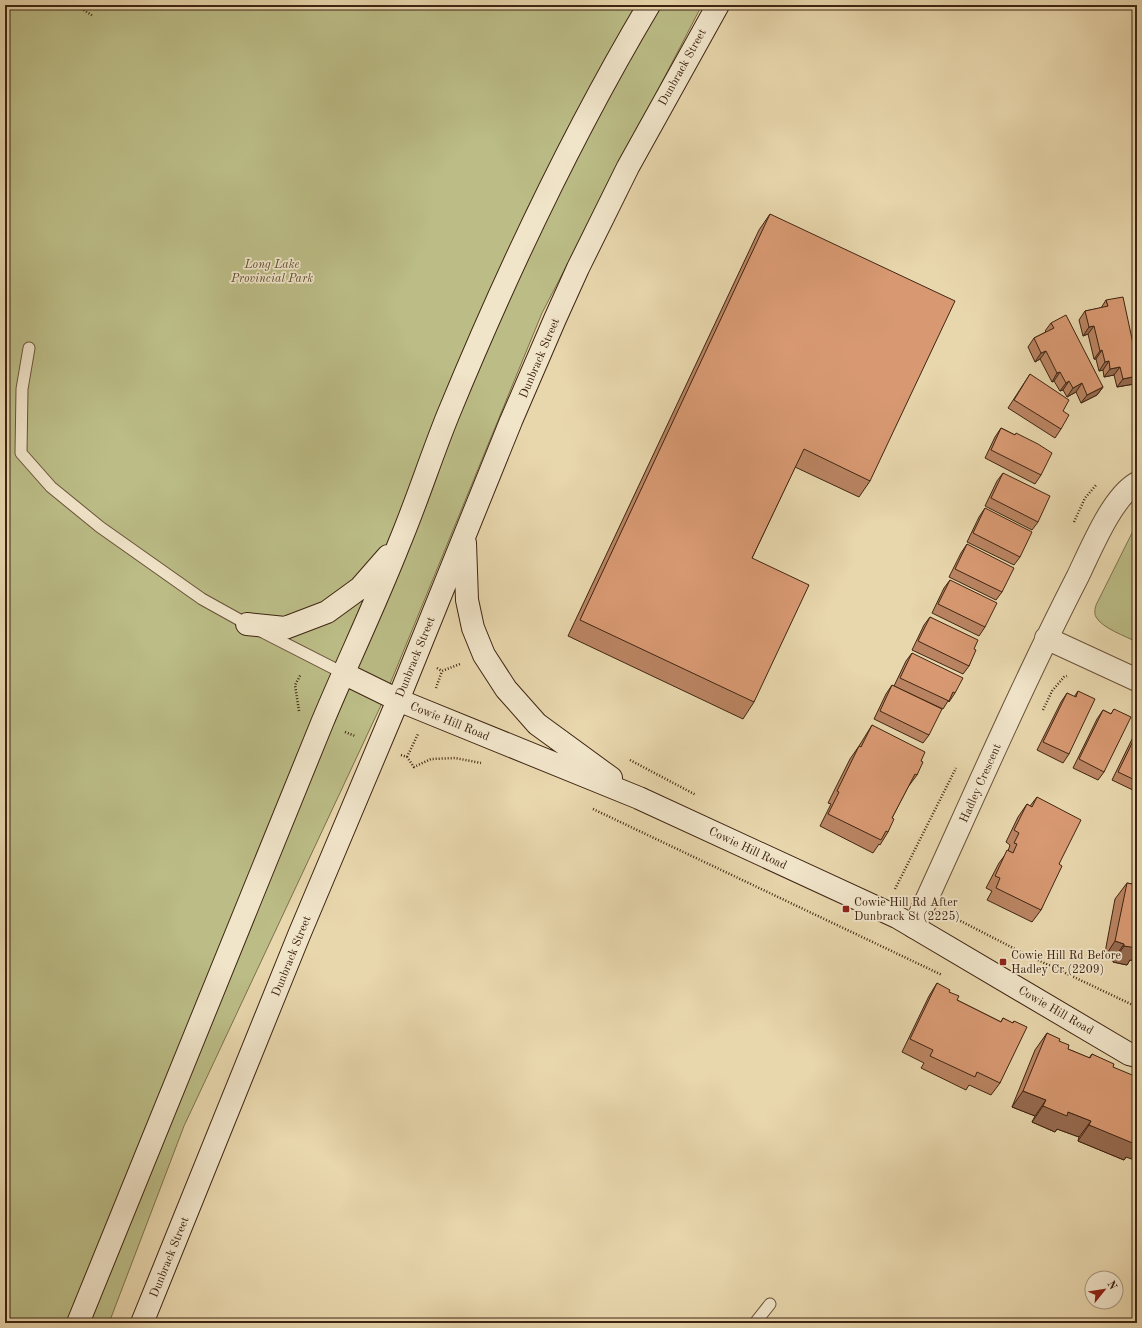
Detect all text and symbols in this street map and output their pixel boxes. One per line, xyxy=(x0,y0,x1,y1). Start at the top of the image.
street label: Dunbrack Street xyxy=(657,27,709,108)
park label: Long Lake Provincial Park xyxy=(230,259,313,285)
street label: Dunbrack Street xyxy=(518,317,562,400)
street label: Dunbrack Street xyxy=(394,615,438,699)
street label: Cowie Hill Road xyxy=(408,701,491,743)
street label: Hadley Crescent xyxy=(958,742,1004,825)
street label: Cowie Hill Road xyxy=(707,826,788,872)
place label: Cowie Hill Rd After Dunbrack St (2225) xyxy=(854,897,960,923)
marker: Cowie Hill Rd After Dunbrack St (2225) xyxy=(841,904,851,914)
street label: Dunbrack Street xyxy=(270,914,314,998)
place label: Cowie Hill Rd Before Hadley Cr (2209) xyxy=(1011,950,1122,976)
marker: Cowie Hill Rd Before Hadley Cr (2209) xyxy=(998,957,1008,967)
street label: Cowie Hill Road xyxy=(1016,985,1095,1037)
street label: Dunbrack Street xyxy=(148,1215,192,1299)
north arrow xyxy=(1084,1270,1124,1310)
text: N xyxy=(1104,1279,1119,1293)

